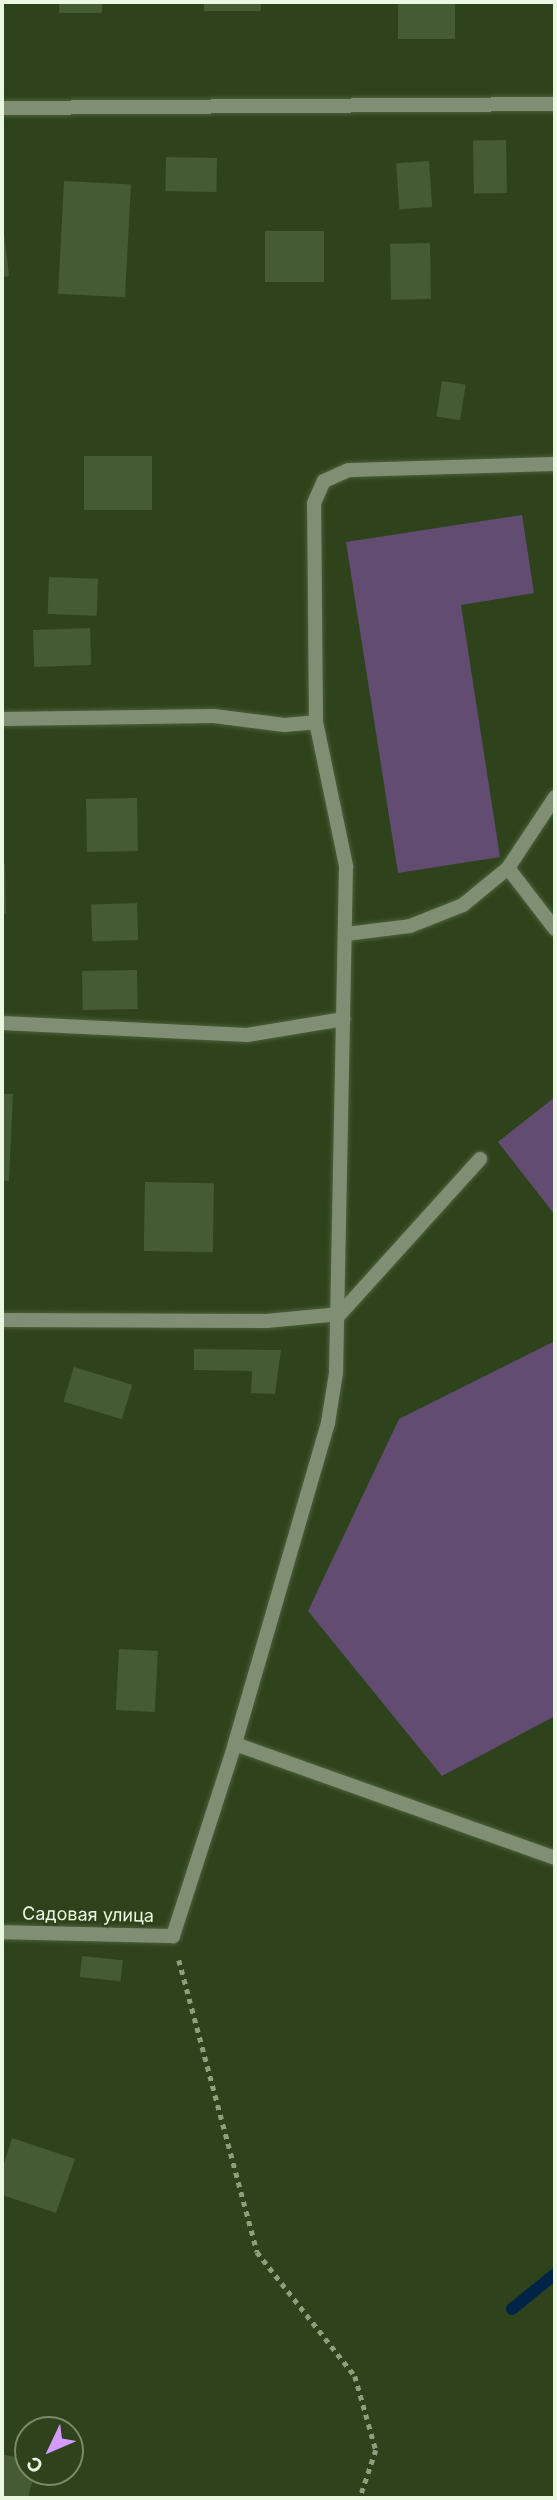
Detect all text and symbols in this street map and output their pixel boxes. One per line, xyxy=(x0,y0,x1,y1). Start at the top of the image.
street label: Садовая улица xyxy=(22,1903,154,1927)
north arrow xyxy=(14,2416,84,2486)
text: С xyxy=(22,2451,48,2478)

